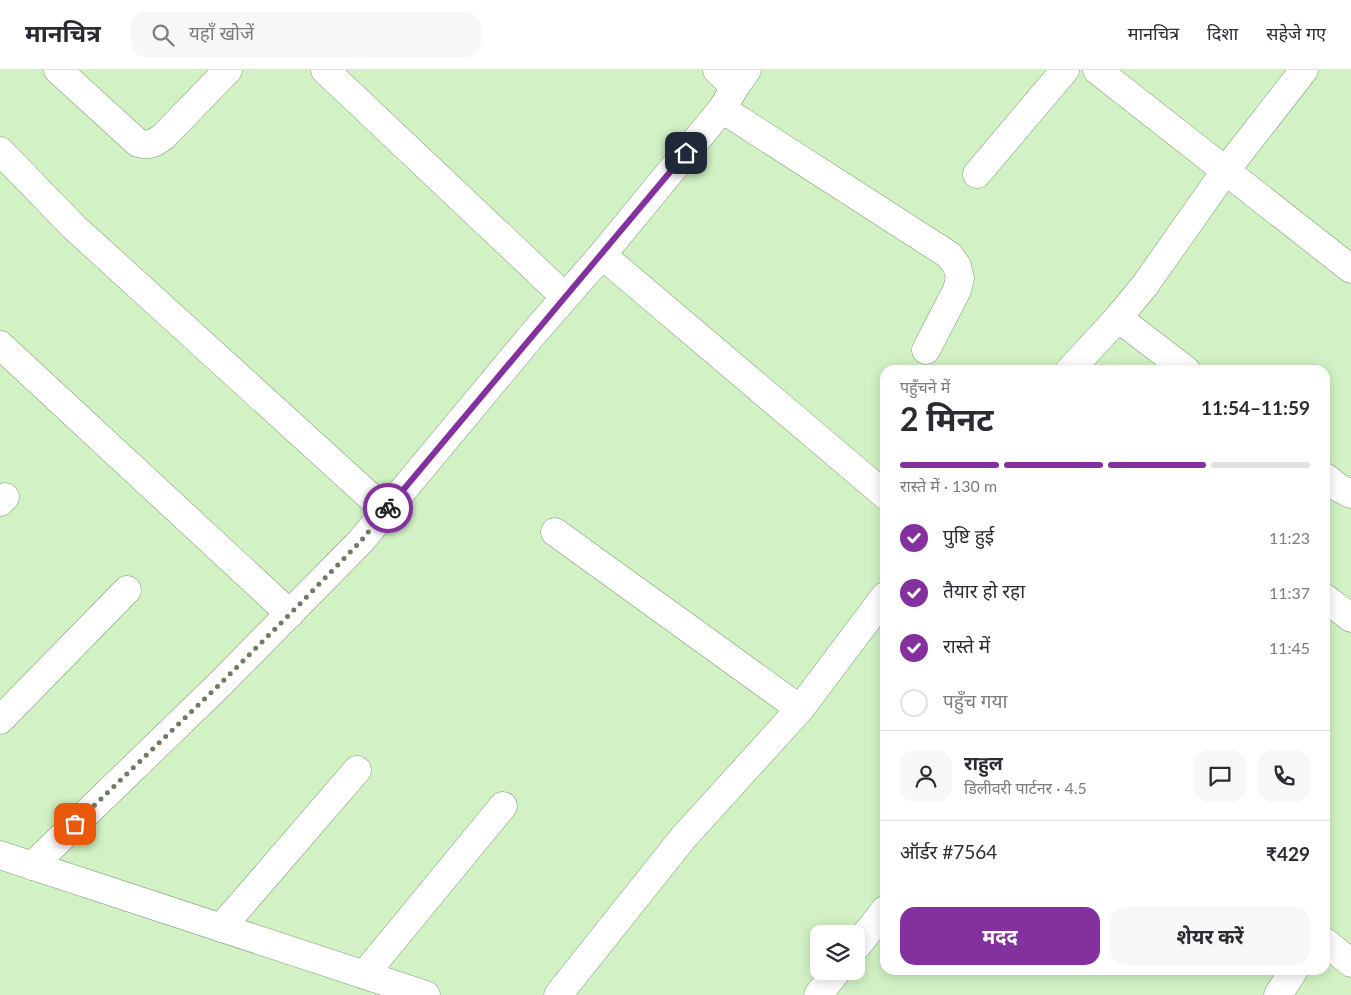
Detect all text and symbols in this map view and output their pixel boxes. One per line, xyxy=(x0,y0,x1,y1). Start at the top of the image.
search box xyxy=(131,12,481,57)
text: मानचित्र xyxy=(25,18,101,47)
icon: search xyxy=(149,21,177,49)
text: यहाँ खोजें xyxy=(189,21,254,44)
text: मानचित्र xyxy=(1128,22,1179,44)
text: दिशा xyxy=(1207,22,1238,44)
text: सहेजे गए xyxy=(1266,22,1326,44)
pin xyxy=(665,132,707,174)
icon: home xyxy=(672,139,700,167)
text: पहुँचने में xyxy=(900,377,950,396)
text: 11:54–11:59 xyxy=(1201,396,1310,419)
text: 2 मिनट xyxy=(900,399,994,438)
text: रास्ते में · 130 m xyxy=(900,476,997,495)
courier xyxy=(363,483,413,533)
icon: bike xyxy=(374,494,402,522)
icon: check xyxy=(900,524,928,552)
text: पुष्टि हुई xyxy=(943,524,994,547)
text: 11:23 xyxy=(1269,528,1310,547)
icon: check xyxy=(900,579,928,607)
text: तैयार हो रहा xyxy=(943,579,1025,602)
text: 11:37 xyxy=(1269,583,1310,602)
icon: check xyxy=(900,634,928,662)
text: रास्ते में xyxy=(943,634,990,657)
text: 11:45 xyxy=(1269,638,1310,657)
text: पहुँच गया xyxy=(943,689,1007,712)
button: person xyxy=(900,750,952,802)
button: chat xyxy=(1194,750,1246,802)
button: phone xyxy=(1258,750,1310,802)
text: राहुल xyxy=(964,751,1003,774)
text: डिलीवरी पार्टनर · 4.5 xyxy=(964,778,1087,797)
pin xyxy=(54,803,96,845)
icon: bag xyxy=(61,810,89,838)
text: ऑर्डर #7564 xyxy=(900,840,997,863)
text: ₹429 xyxy=(1266,842,1310,865)
button: मदद xyxy=(900,907,1100,965)
button: शेयर करें xyxy=(1110,907,1310,965)
map controls xyxy=(810,925,865,980)
button: layers xyxy=(810,925,865,980)

